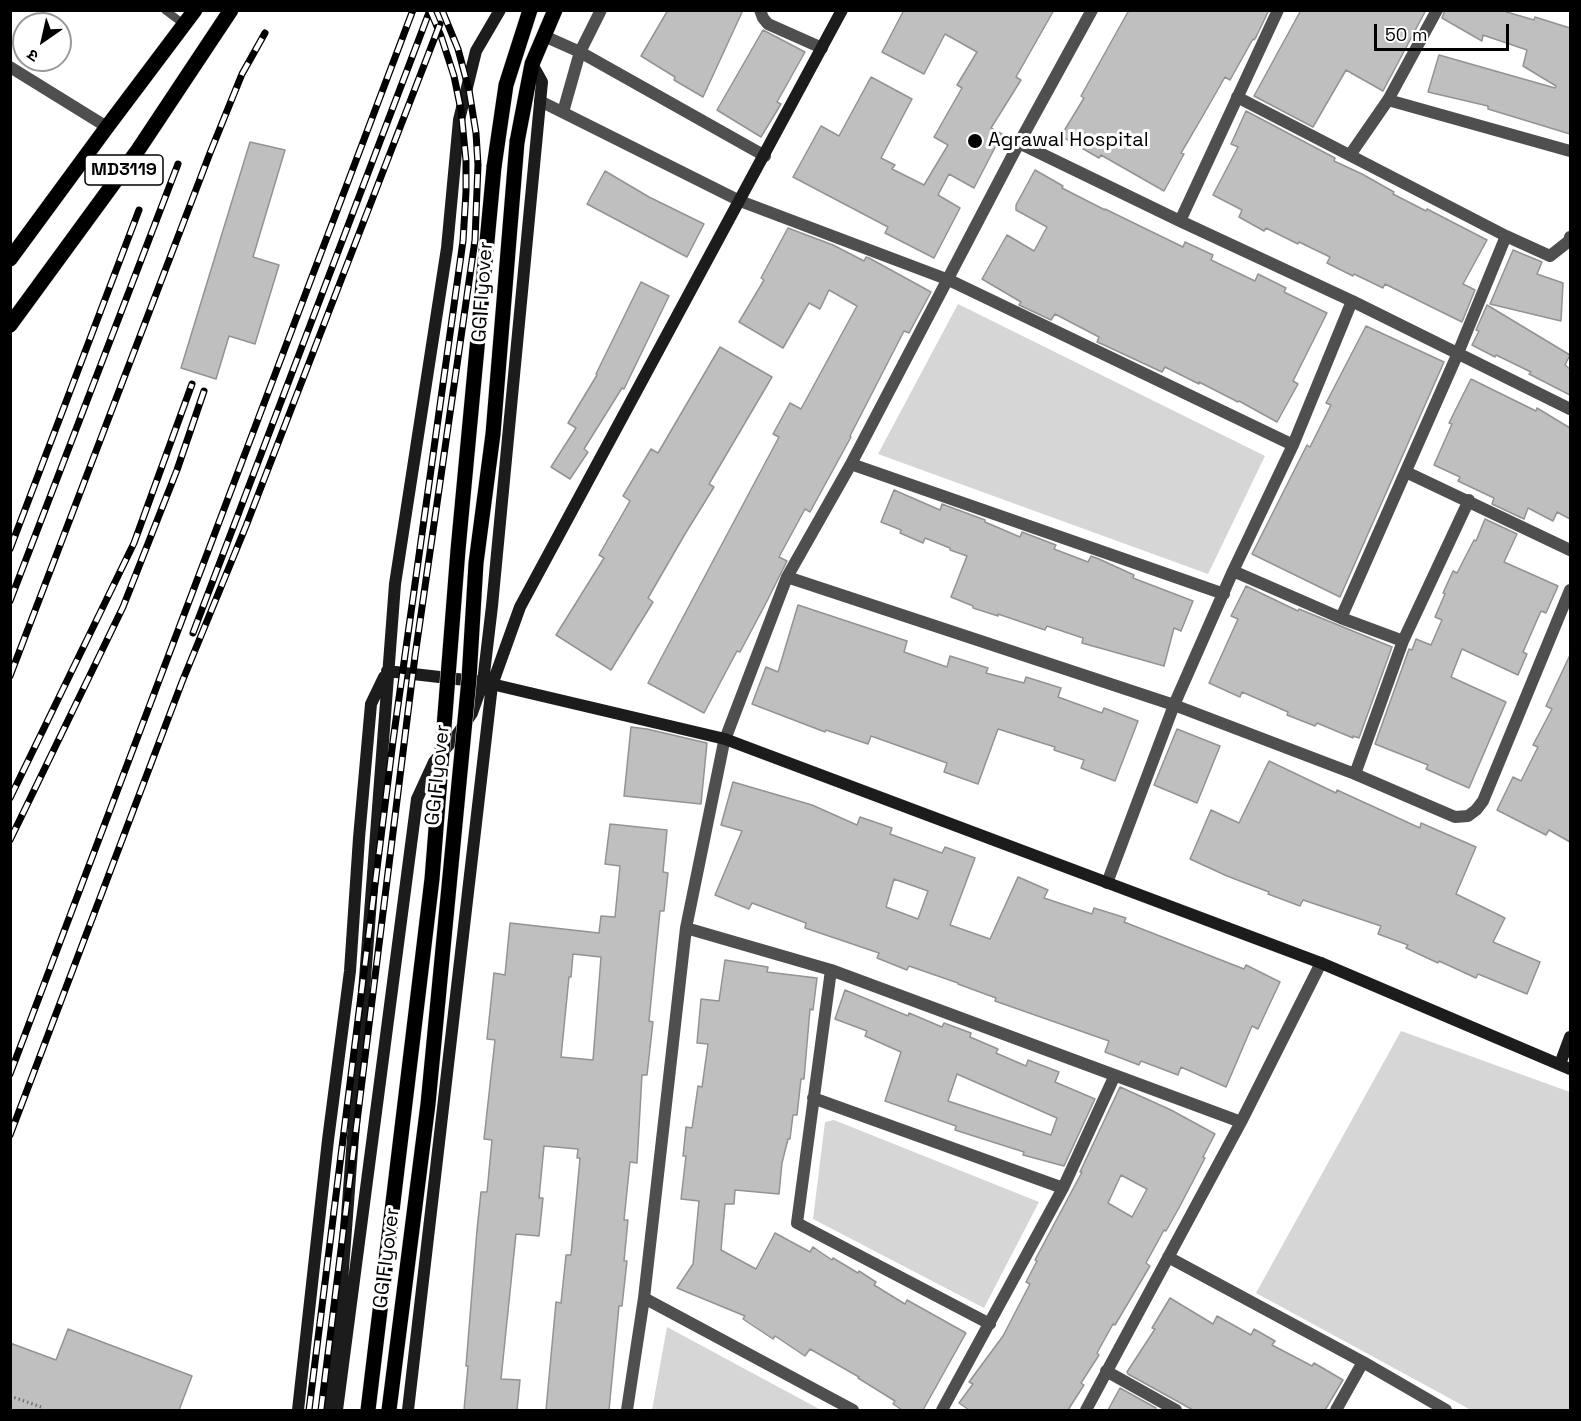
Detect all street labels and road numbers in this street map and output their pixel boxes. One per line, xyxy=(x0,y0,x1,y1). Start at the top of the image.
road number: MD3119 xyxy=(85,155,163,185)
street label: GG Flyover xyxy=(468,241,498,343)
street label: GG Flyover xyxy=(421,723,455,827)
street label: GG Flyover xyxy=(369,1206,405,1310)

